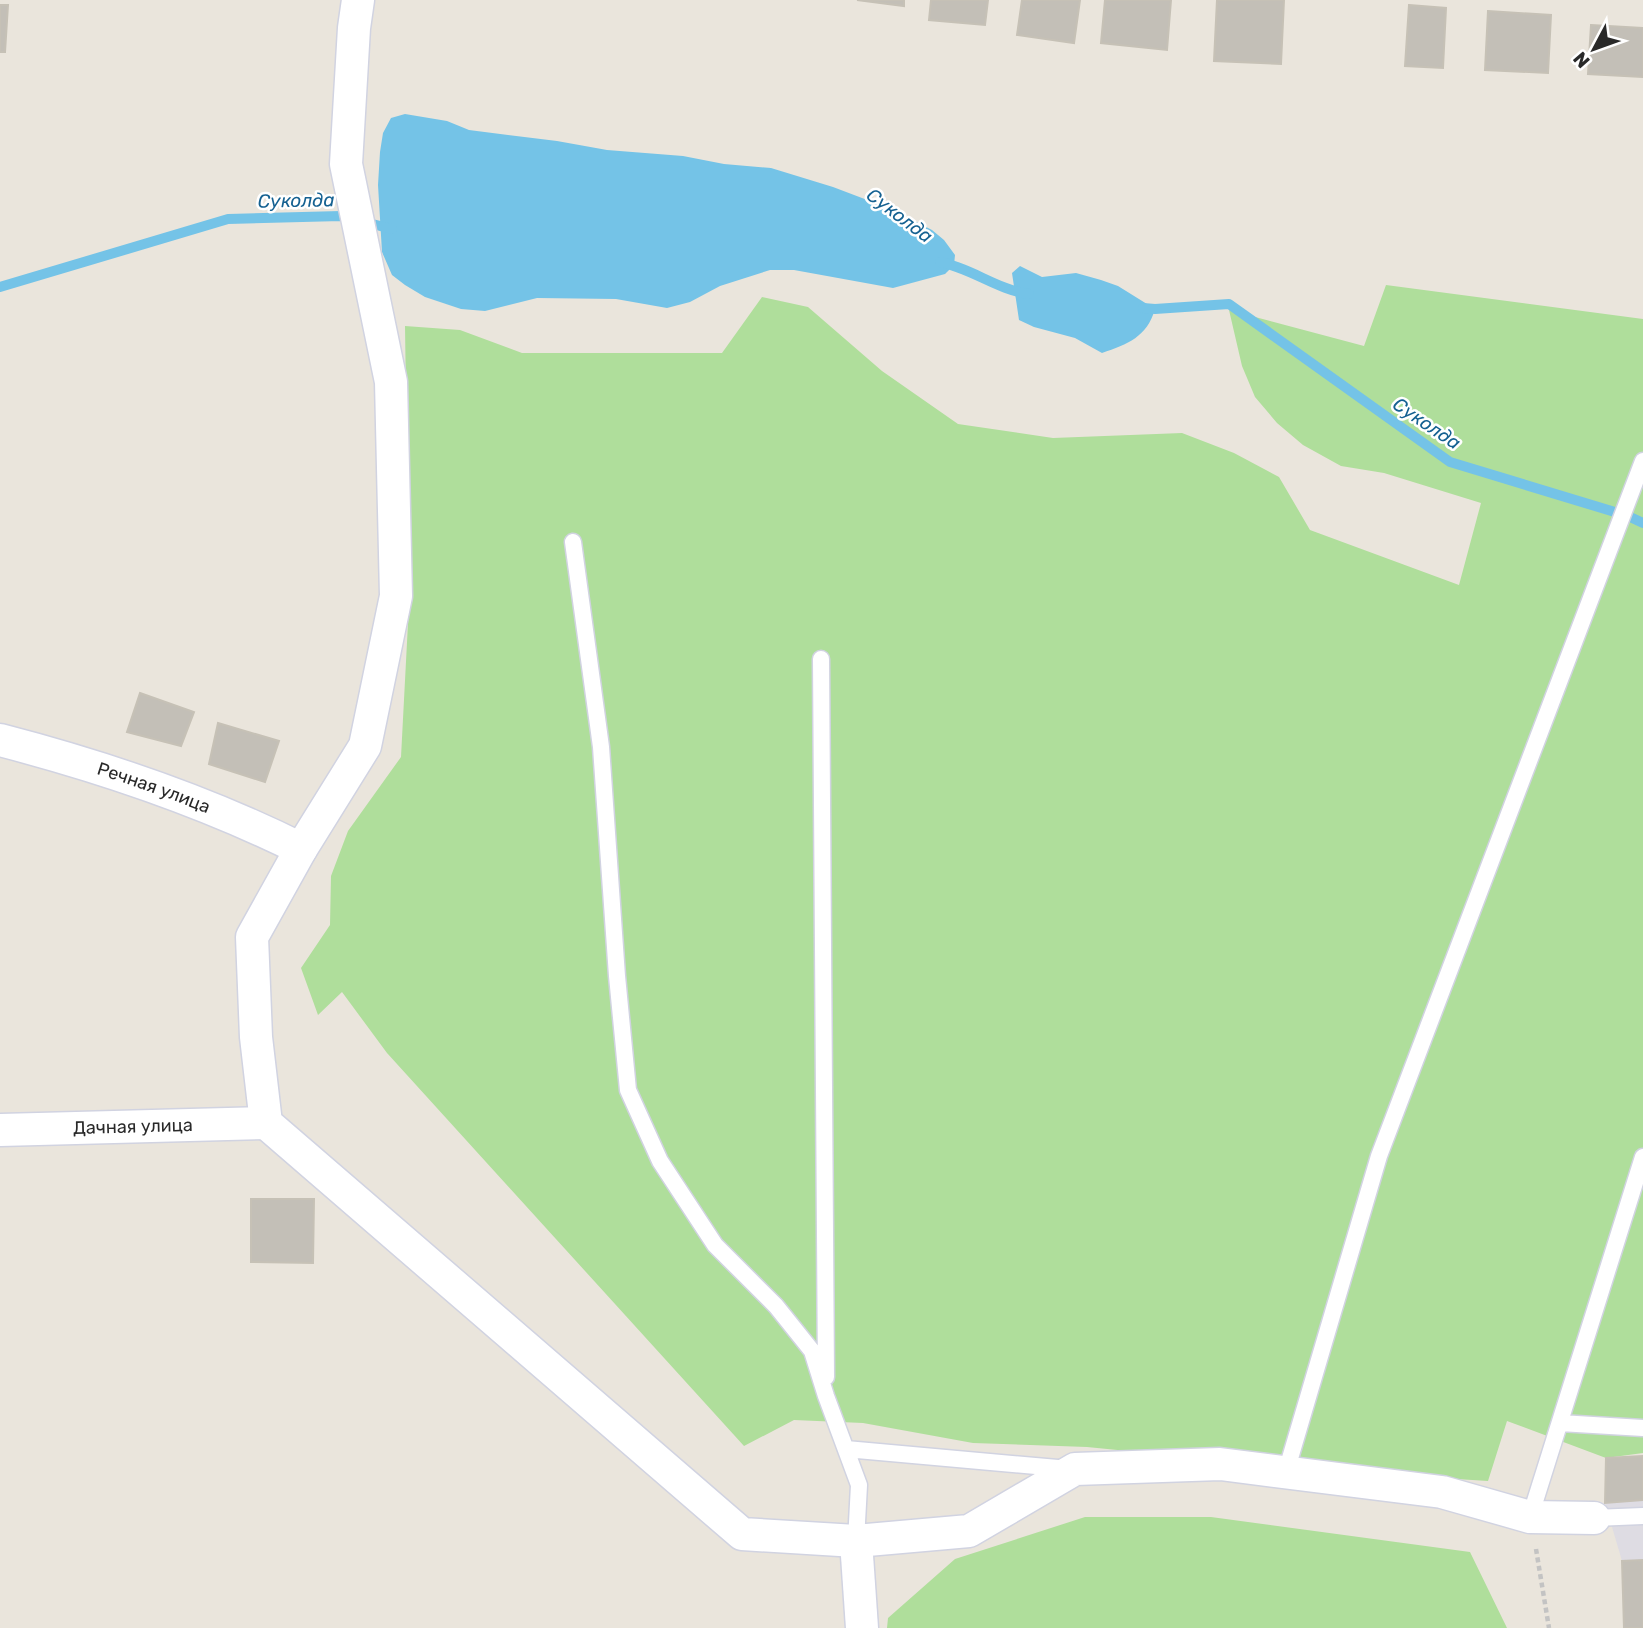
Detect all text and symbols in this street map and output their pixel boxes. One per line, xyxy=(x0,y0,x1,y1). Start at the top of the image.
north arrow xyxy=(1559,14,1629,84)
text: N xyxy=(1568,47,1595,73)
water label: Суколда xyxy=(862,183,937,248)
water label: Суколда xyxy=(257,188,335,213)
water label: Суколда xyxy=(1388,392,1465,454)
street label: Речная улица xyxy=(94,757,213,818)
street label: Дачная улица xyxy=(73,1114,193,1139)

